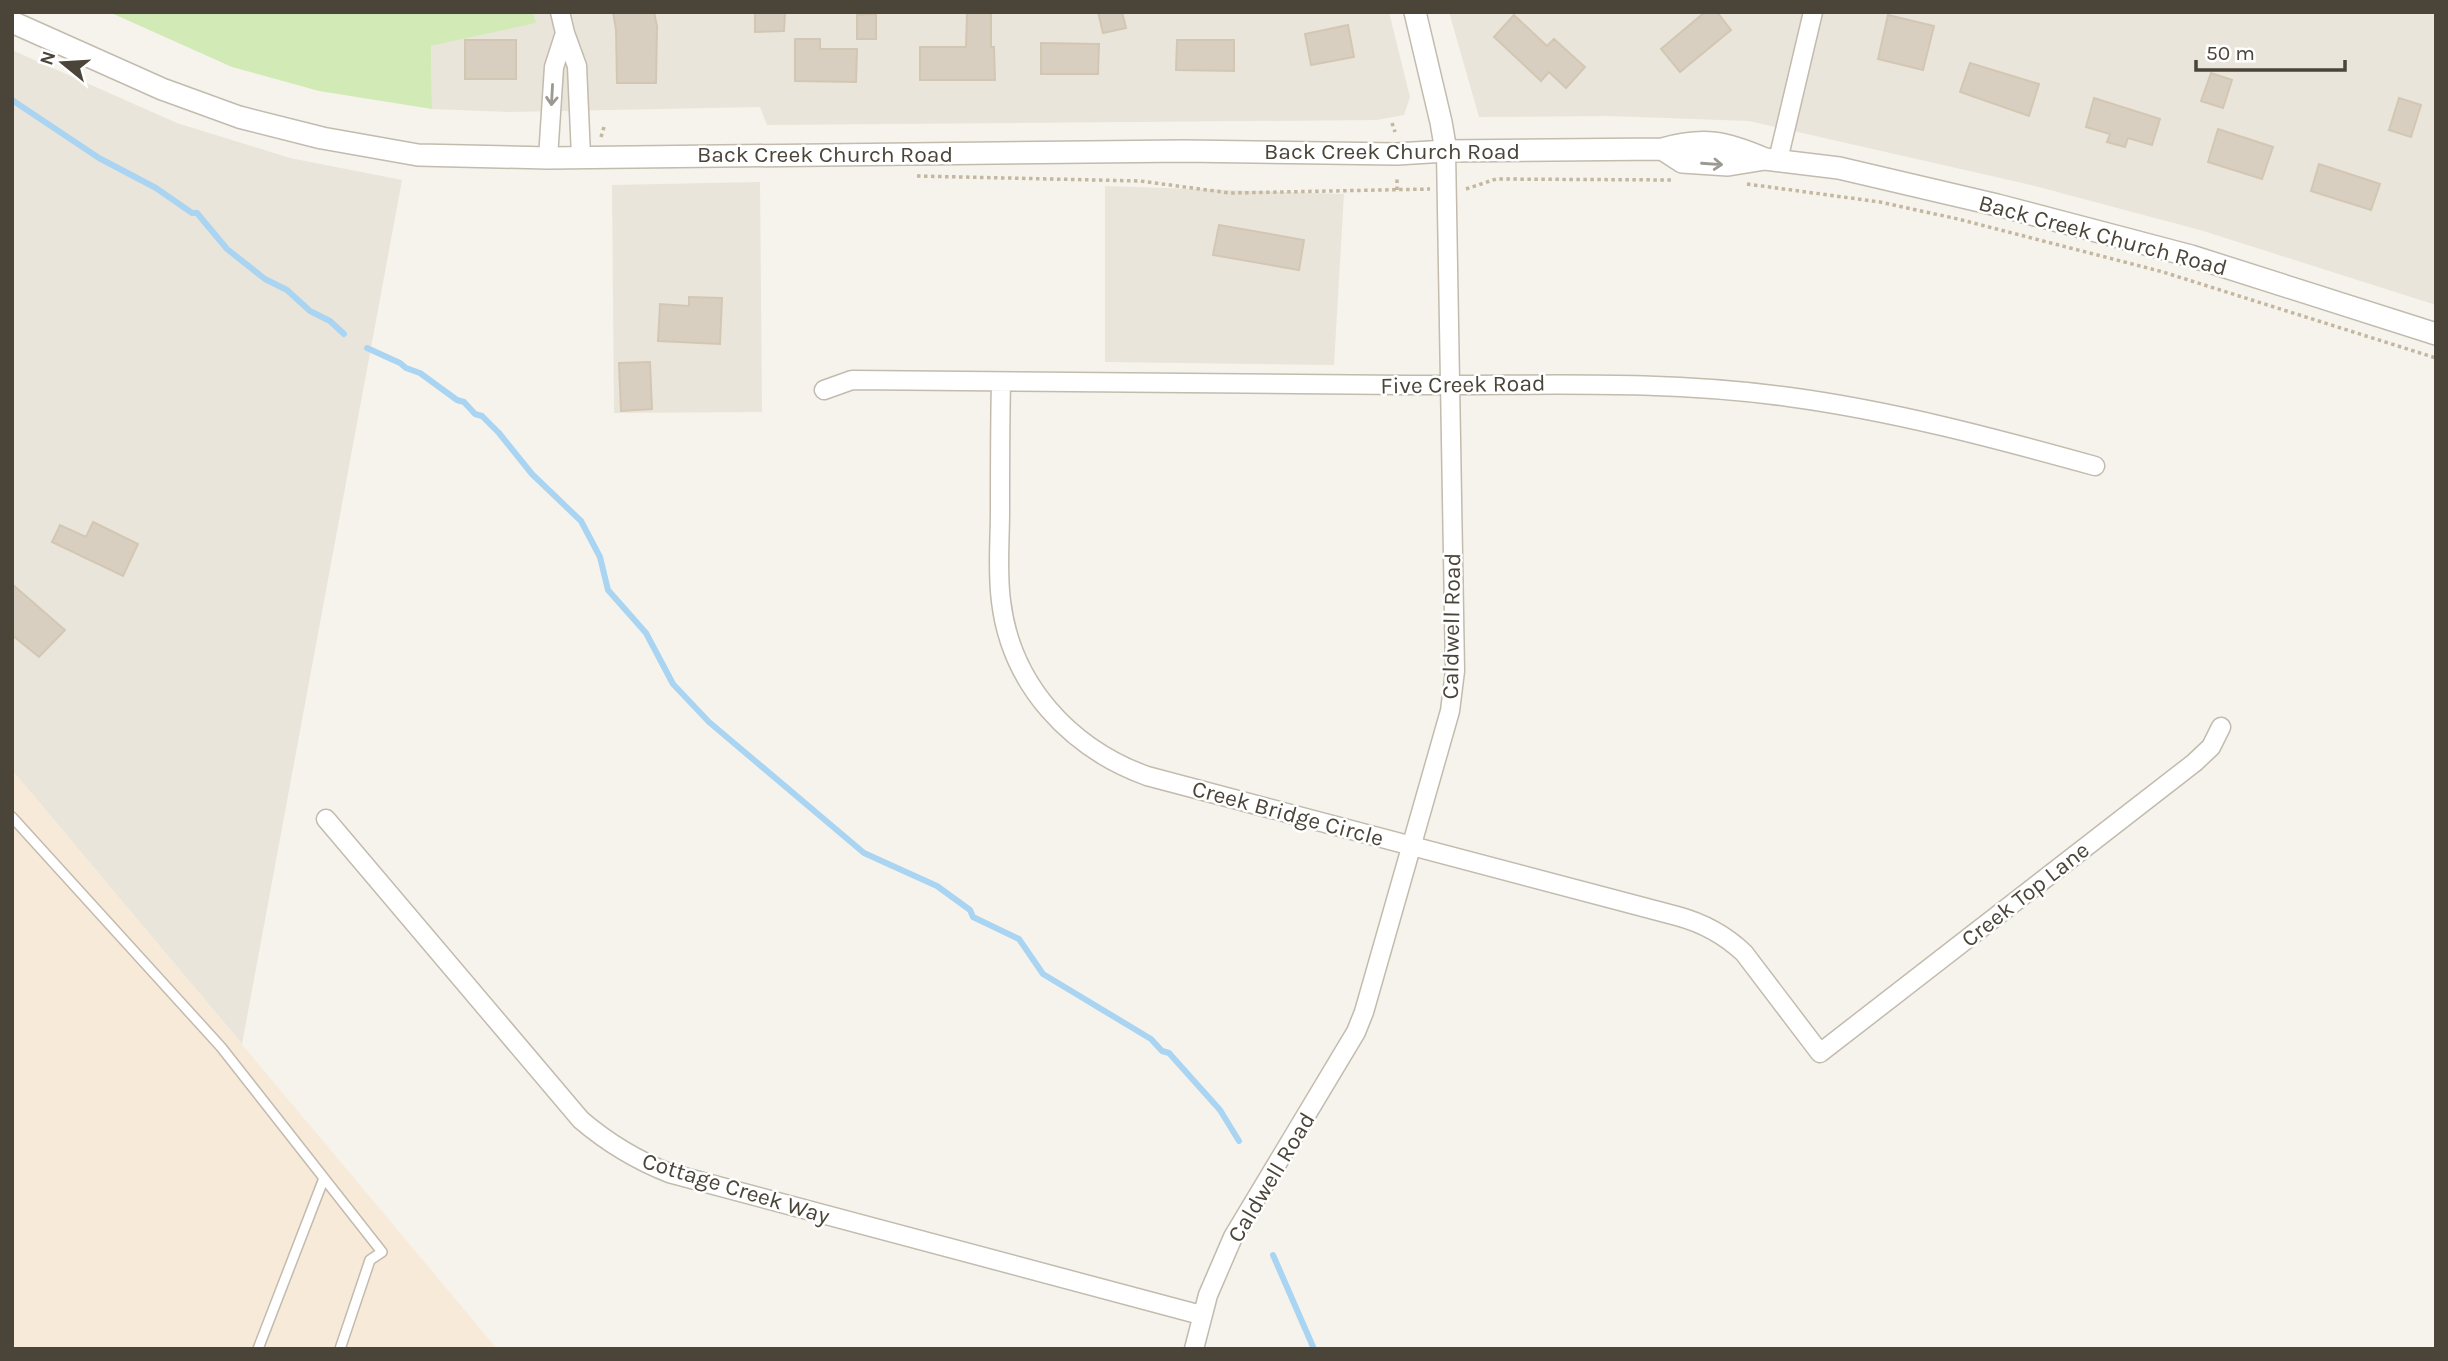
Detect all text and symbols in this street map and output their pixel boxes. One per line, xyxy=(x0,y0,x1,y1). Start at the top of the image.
north arrow xyxy=(28,28,98,98)
scale bar xyxy=(2196,28,2345,72)
text: 50 m xyxy=(2206,41,2255,65)
text: N xyxy=(35,48,60,68)
one-way arrow xyxy=(545,83,558,105)
street label: Back Creek Church Road xyxy=(1264,138,1520,165)
street label: Back Creek Church Road xyxy=(697,141,953,168)
one-way arrow xyxy=(1700,158,1722,171)
street label: Back Creek Church Road xyxy=(1976,189,2230,282)
street label: Five Creek Road xyxy=(1380,370,1546,399)
street label: Caldwell Road xyxy=(1437,552,1466,700)
street label: Creek Bridge Circle xyxy=(1189,775,1387,852)
street label: Creek Top Lane xyxy=(1956,836,2095,953)
street label: Caldwell Road xyxy=(1222,1107,1321,1247)
street label: Cottage Creek Way xyxy=(639,1147,833,1230)

